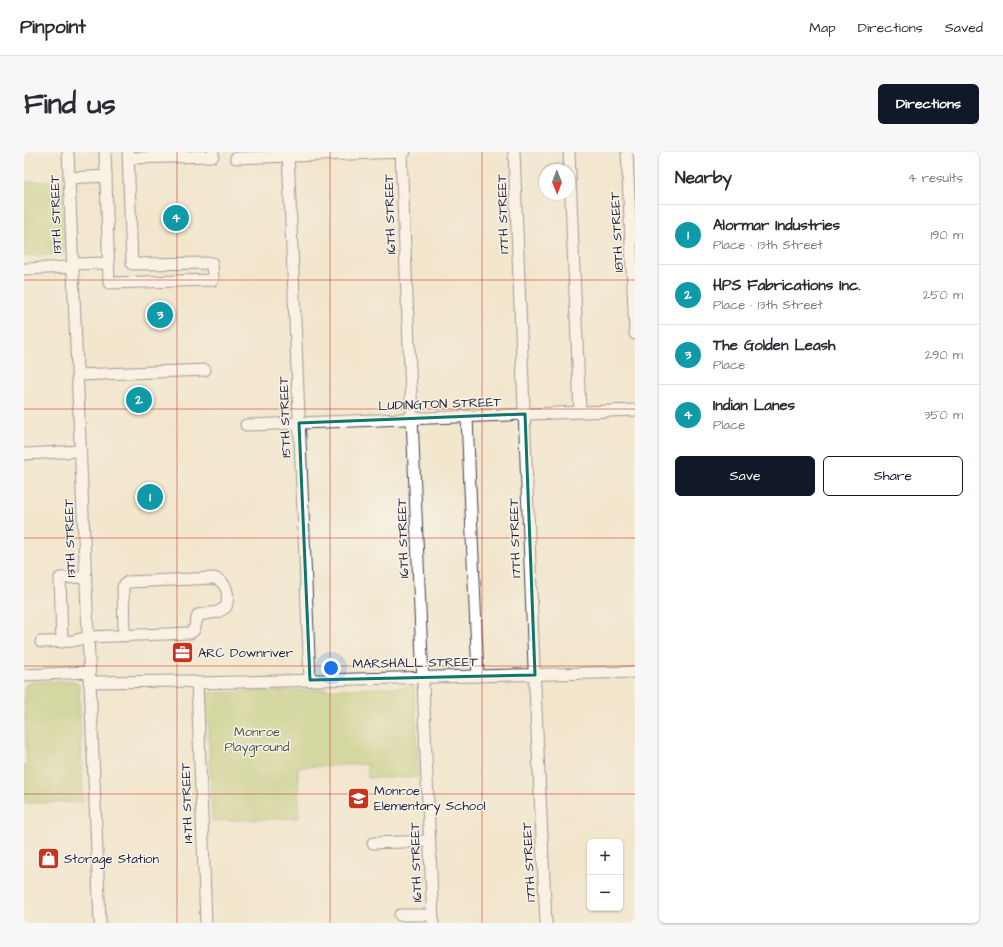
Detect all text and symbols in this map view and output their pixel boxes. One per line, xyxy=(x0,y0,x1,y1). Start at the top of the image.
text: Pinpoint xyxy=(20,14,86,41)
text: Map xyxy=(809,18,836,38)
text: Directions xyxy=(858,18,923,38)
text: Saved xyxy=(945,18,983,38)
button: Directions xyxy=(878,84,979,124)
text: Find us xyxy=(24,85,115,124)
north arrow xyxy=(539,164,575,200)
text: Nearby xyxy=(675,166,732,190)
text: 4 results xyxy=(908,169,963,187)
street label: 13TH STREET xyxy=(46,173,66,254)
street label: 16TH STREET xyxy=(380,173,400,254)
street label: 17TH STREET xyxy=(493,173,513,254)
street label: 18TH STREET xyxy=(606,190,628,273)
pin: 4 xyxy=(163,203,189,233)
text: Alormar Industries xyxy=(713,215,840,236)
text: 1 xyxy=(687,226,689,244)
text: 190 m xyxy=(930,226,963,244)
text: Place · 13th Street xyxy=(713,236,823,254)
text: HPS Fabrications Inc. xyxy=(713,275,861,296)
text: 2 xyxy=(684,286,692,304)
text: 250 m xyxy=(923,286,963,304)
text: Place · 13th Street xyxy=(713,296,823,314)
pin: 3 xyxy=(147,300,173,330)
text: The Golden Leash xyxy=(713,335,835,356)
text: 3 xyxy=(685,346,691,364)
text: 290 m xyxy=(925,346,963,364)
text: Place xyxy=(713,356,745,374)
street label: 15TH STREET xyxy=(275,375,295,458)
pin: 2 xyxy=(126,385,152,415)
street label: LUDINGTON STREET xyxy=(378,393,503,415)
text: Indian Lanes xyxy=(713,395,795,416)
text: 4 xyxy=(684,406,692,424)
text: 350 m xyxy=(924,406,963,424)
text: Place xyxy=(713,416,745,434)
button: Save xyxy=(675,456,815,496)
button: Share xyxy=(823,456,963,496)
pin: 1 xyxy=(137,482,163,512)
street label: 13TH STREET xyxy=(60,497,80,578)
street label: 16TH STREET xyxy=(393,497,413,578)
street label: 17TH STREET xyxy=(505,497,525,578)
office icon: ARC Downriver xyxy=(169,640,195,666)
place label: ARC Downriver xyxy=(198,644,293,662)
street label: MARSHALL STREET xyxy=(352,653,479,673)
your location xyxy=(321,658,341,678)
park label: Monroe Playground xyxy=(224,723,290,757)
street label: 14TH STREET xyxy=(177,761,197,844)
place label: Monroe Elementary School xyxy=(374,782,486,816)
school or university icon: Monroe Elementary School xyxy=(346,785,372,811)
street label: 16TH STREET xyxy=(406,821,426,902)
street label: 17TH STREET xyxy=(518,821,540,902)
map controls xyxy=(587,839,623,911)
button: + xyxy=(587,839,623,875)
shop icon: Storage Station xyxy=(35,846,61,872)
place label: Storage Station xyxy=(64,850,159,869)
button: − xyxy=(587,875,623,911)

